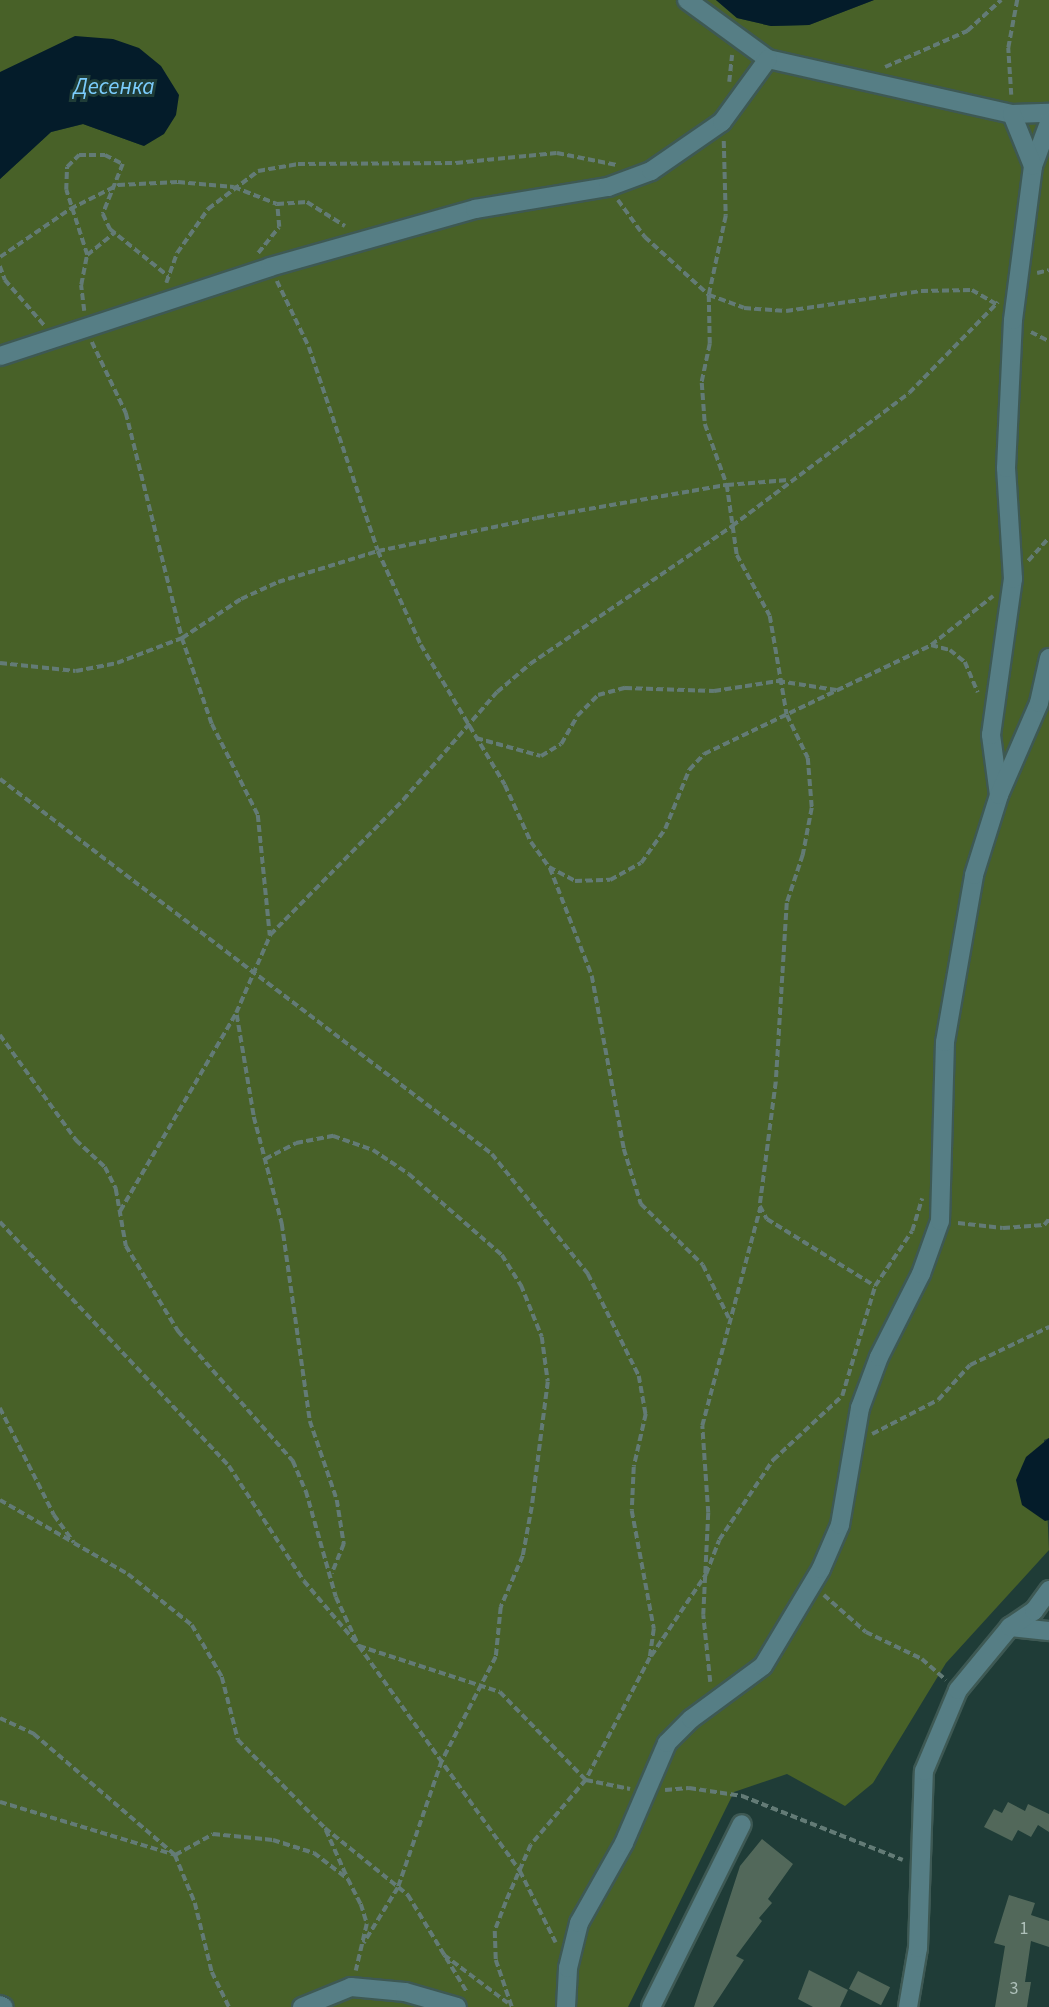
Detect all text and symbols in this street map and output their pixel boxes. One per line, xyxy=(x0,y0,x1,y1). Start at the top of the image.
water label: Десенка xyxy=(73,73,155,101)
house number: 1 xyxy=(1020,1918,1028,1940)
house number: 3 xyxy=(1010,1978,1018,2000)

